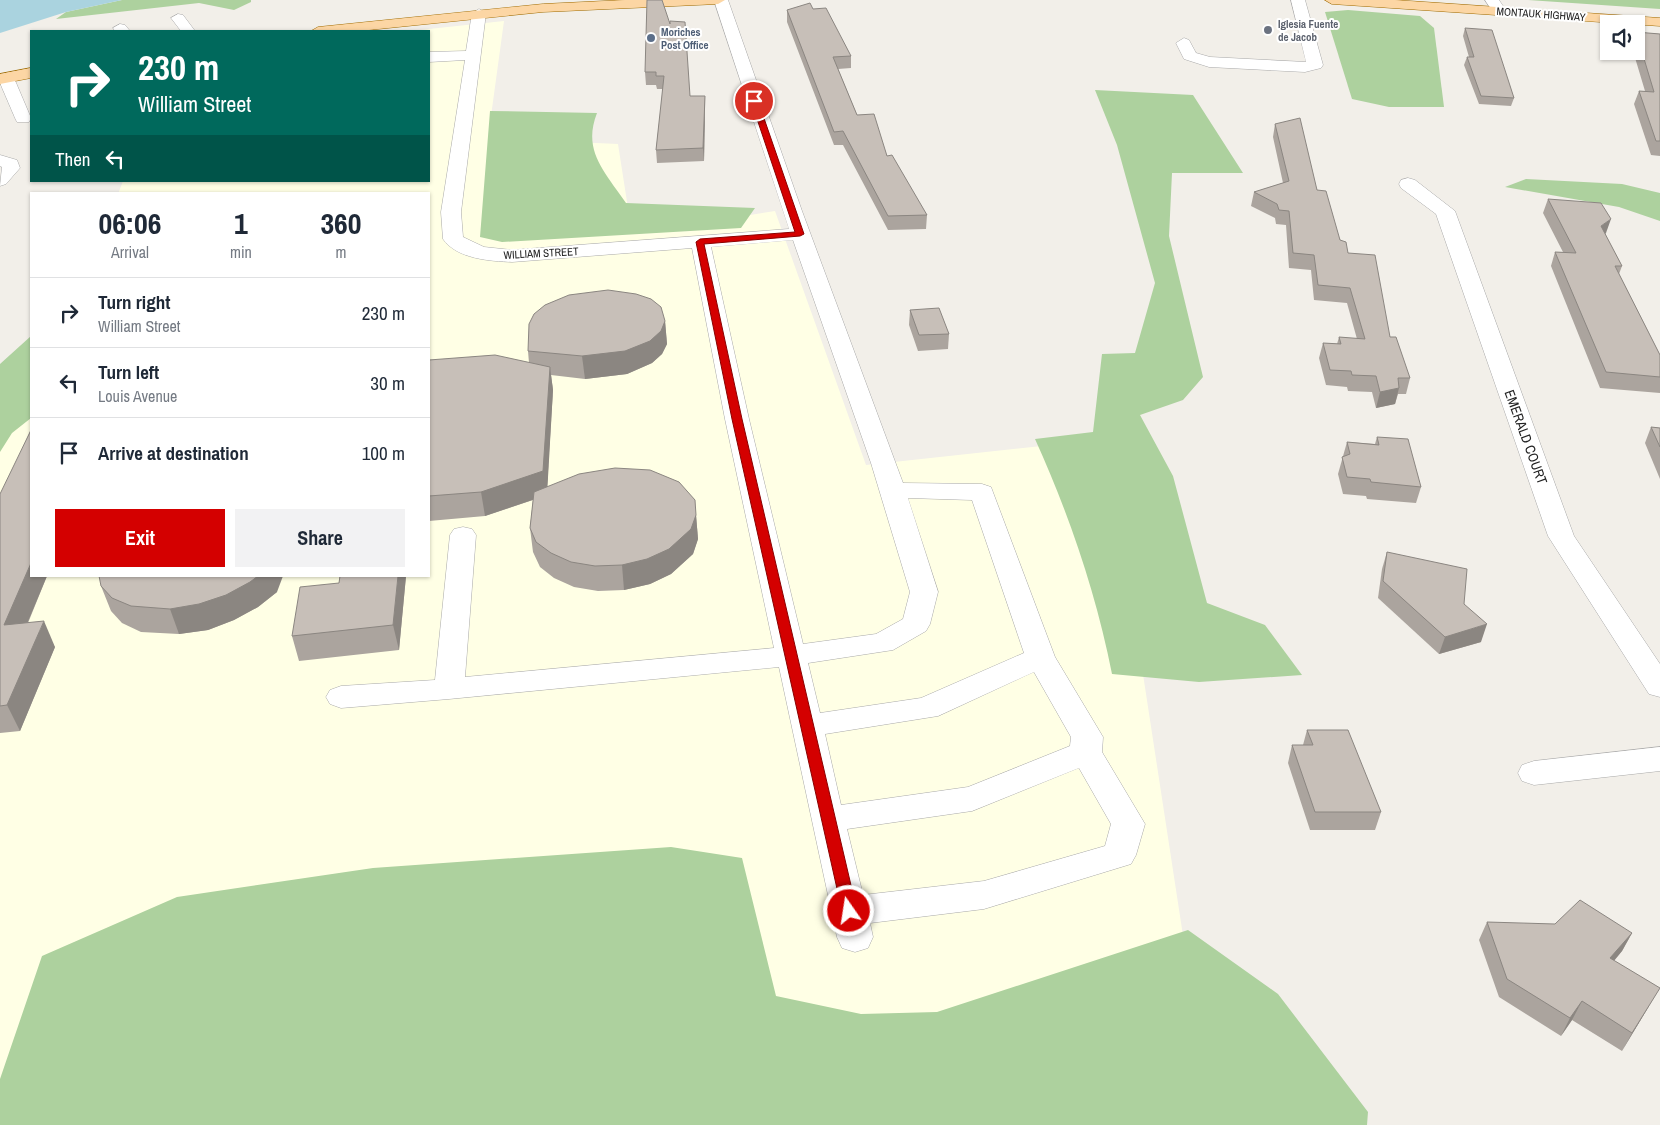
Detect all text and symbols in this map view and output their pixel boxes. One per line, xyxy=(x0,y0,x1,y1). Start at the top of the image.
street label: MONTAUK HIGHWAY xyxy=(1496,4,1586,24)
map controls xyxy=(1600,15,1645,60)
button: sound xyxy=(1600,15,1645,60)
place label: Iglesia Fuente de Jacob xyxy=(1278,17,1338,44)
marker: Iglesia Fuente de Jacob xyxy=(1262,24,1274,36)
place label: Moriches Post Office xyxy=(661,25,709,52)
marker: Moriches Post Office xyxy=(645,32,657,44)
text: 230 m xyxy=(138,44,219,91)
icon: right xyxy=(55,50,120,115)
pin xyxy=(733,80,775,122)
icon: arrive xyxy=(740,87,768,115)
text: William Street xyxy=(138,89,251,119)
icon: left xyxy=(101,145,129,173)
text: Then xyxy=(55,146,91,172)
text: 06:06 xyxy=(99,203,161,243)
text: 1 xyxy=(234,203,248,243)
text: 360 xyxy=(320,203,361,243)
text: Arrival xyxy=(111,241,149,263)
text: min xyxy=(230,241,252,263)
text: m xyxy=(335,241,346,263)
street label: WILLIAM STREET xyxy=(503,244,579,262)
text: Turn right xyxy=(98,289,170,315)
icon: right xyxy=(55,299,83,327)
text: 230 m xyxy=(362,300,405,326)
text: William Street xyxy=(98,315,180,337)
text: Turn left xyxy=(98,359,159,385)
icon: left xyxy=(55,369,83,397)
text: 30 m xyxy=(370,370,405,396)
text: Louis Avenue xyxy=(98,385,177,407)
street label: EMERALD COURT xyxy=(1501,387,1551,487)
icon: arrive xyxy=(55,439,83,467)
text: Arrive at destination xyxy=(98,440,249,466)
text: 100 m xyxy=(362,440,405,466)
button: Exit xyxy=(55,509,225,567)
button: Share xyxy=(235,509,405,567)
position arrow xyxy=(822,884,874,936)

